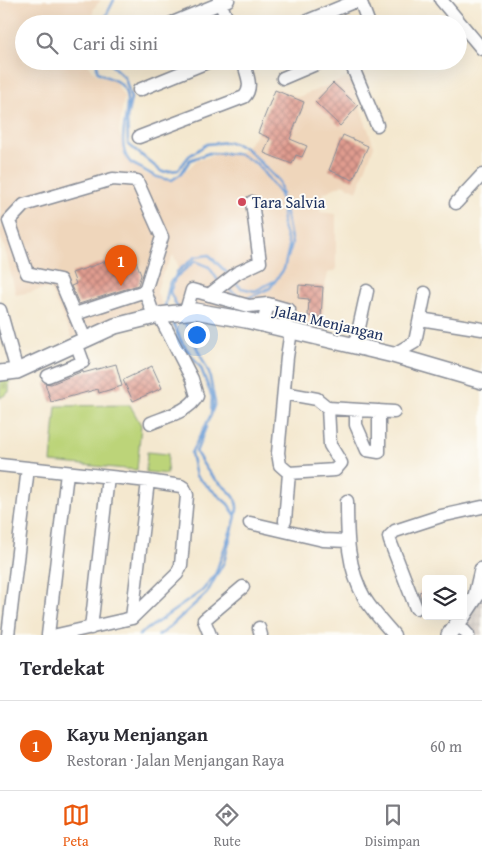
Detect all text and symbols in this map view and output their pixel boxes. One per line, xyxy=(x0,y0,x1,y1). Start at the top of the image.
search box xyxy=(15,15,467,70)
icon: search xyxy=(33,29,61,57)
text: Cari di sini xyxy=(73,29,158,57)
place label: Tara Salvia xyxy=(252,190,326,214)
marker: Tara Salvia xyxy=(236,196,248,208)
pin: 1 xyxy=(105,245,137,286)
street label: Jalan Menjangan xyxy=(270,297,386,346)
your location xyxy=(184,322,210,348)
map controls xyxy=(422,575,467,620)
button: layers xyxy=(422,575,467,620)
text: Terdekat xyxy=(20,652,104,683)
text: Kayu Menjangan xyxy=(67,720,208,748)
text: 1 xyxy=(32,734,40,758)
text: 60 m xyxy=(430,734,462,758)
text: Restoran · Jalan Menjangan Raya xyxy=(67,748,284,772)
tab: Peta xyxy=(62,801,90,851)
tab: Rute xyxy=(213,801,241,851)
tab: Disimpan xyxy=(365,801,420,851)

